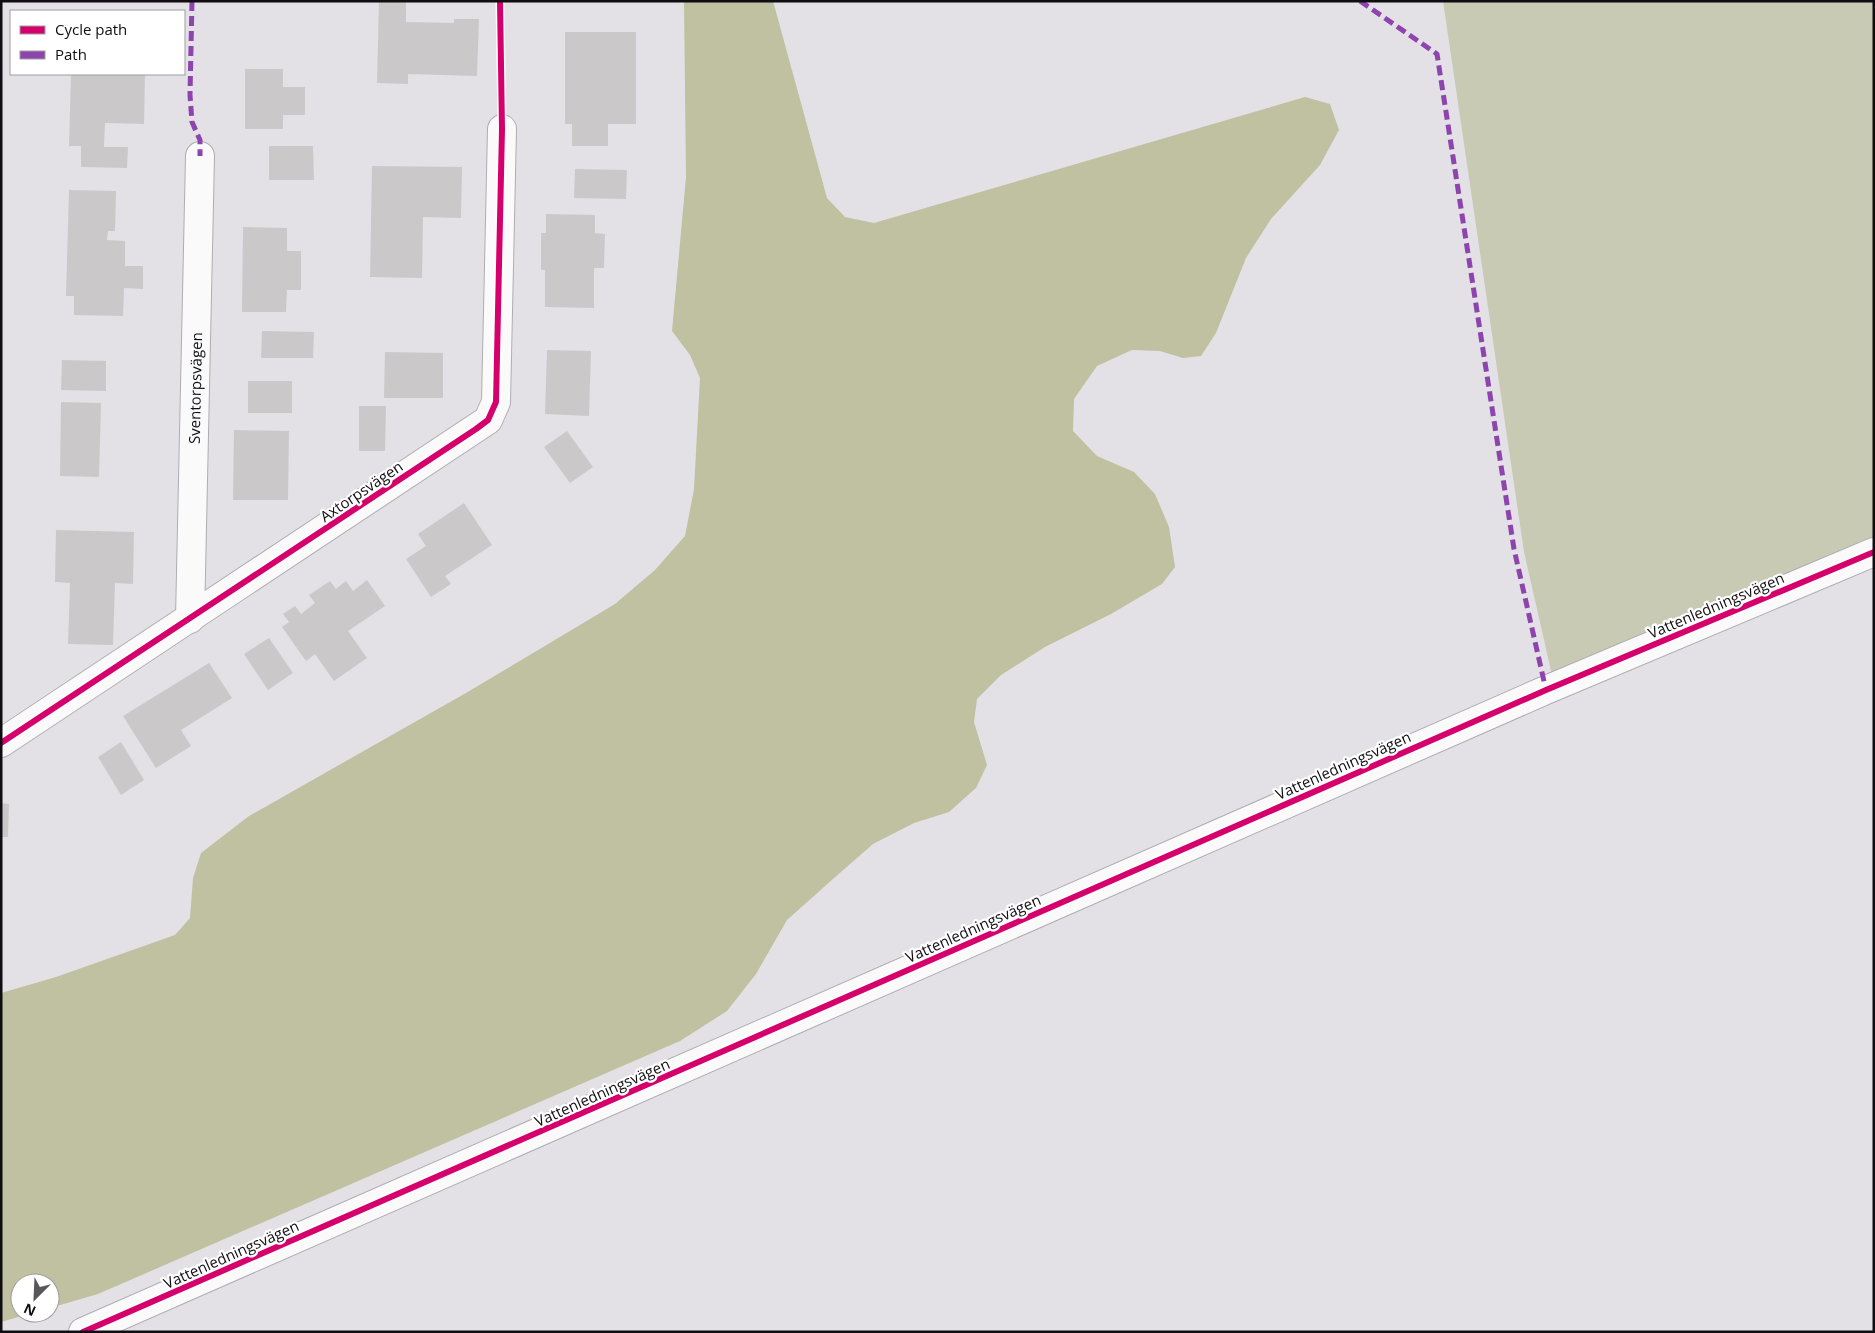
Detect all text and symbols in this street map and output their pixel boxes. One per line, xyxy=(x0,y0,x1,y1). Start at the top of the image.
legend xyxy=(10,10,185,75)
text: Cycle path xyxy=(55,19,127,39)
text: Path xyxy=(55,44,87,64)
street label: Sventorpsvägen xyxy=(184,332,206,444)
street label: Axtorpsvägen xyxy=(316,456,406,526)
street label: Vattenledningsvägen xyxy=(1645,567,1787,643)
street label: Vattenledningsvägen xyxy=(1272,726,1414,804)
street label: Vattenledningsvägen xyxy=(902,889,1044,967)
street label: Vattenledningsvägen xyxy=(531,1053,673,1131)
street label: Vattenledningsvägen xyxy=(160,1215,302,1293)
north arrow xyxy=(10,1273,60,1323)
text: N xyxy=(20,1299,39,1321)

